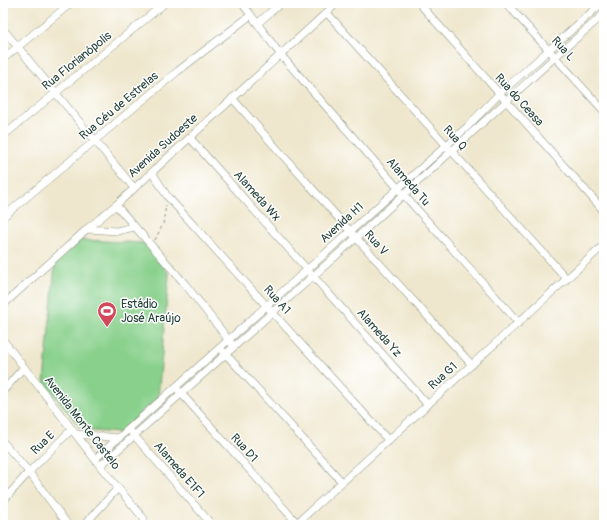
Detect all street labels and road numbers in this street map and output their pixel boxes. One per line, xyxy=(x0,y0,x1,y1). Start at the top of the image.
street label: Rua Florianópolis xyxy=(39,28,115,94)
street label: Rua L xyxy=(548,34,578,65)
street label: Rua Céu de Estrelas xyxy=(77,68,162,143)
street label: Rua do Ceasa xyxy=(491,71,547,130)
street label: Avenida Sudoeste xyxy=(125,111,201,181)
street label: Rua Q xyxy=(440,122,470,154)
street label: Alameda Tu xyxy=(383,155,433,209)
street label: Alameda Wx xyxy=(230,168,284,224)
street label: Avenida H1 xyxy=(317,200,367,246)
street label: Rua V xyxy=(361,227,391,259)
street label: Rua A1 xyxy=(260,282,294,318)
street label: Alameda Yz xyxy=(353,306,405,360)
street label: Rua G1 xyxy=(425,359,461,393)
street label: Avenida Monte Castelo xyxy=(41,373,124,473)
street label: Rua E xyxy=(28,428,58,458)
street label: Rua D1 xyxy=(227,431,261,465)
street label: Alameda E1F1 xyxy=(150,439,208,501)

